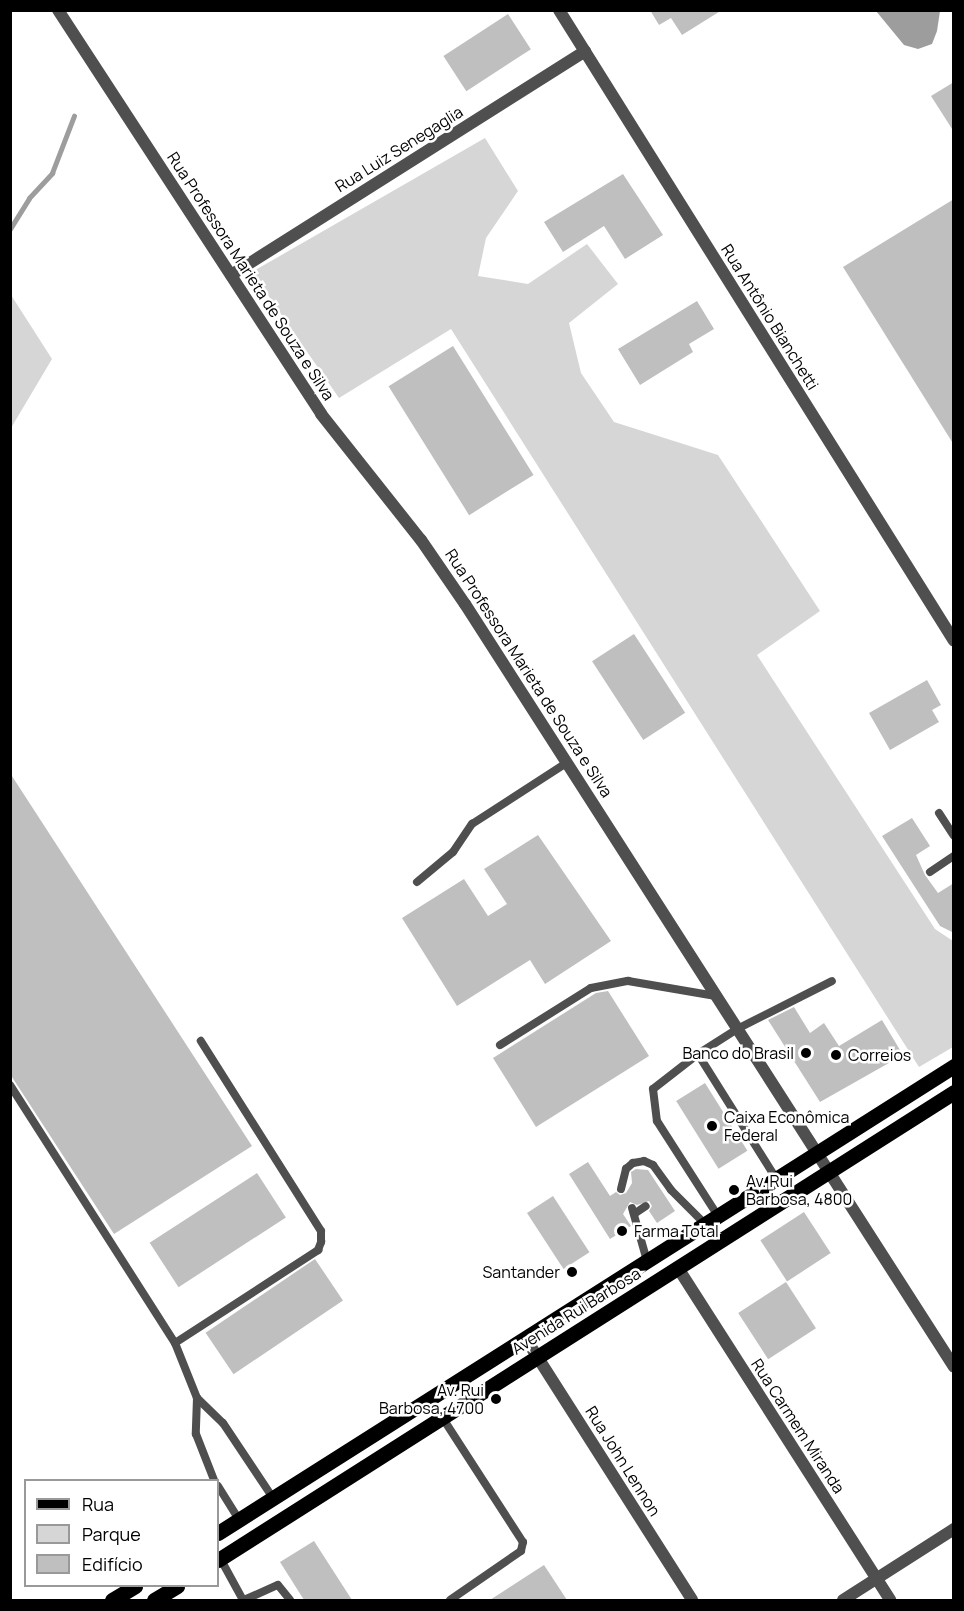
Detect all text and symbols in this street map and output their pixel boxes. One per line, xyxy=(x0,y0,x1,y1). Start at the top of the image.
street label: Rua Luiz Senegaglia xyxy=(332,102,466,196)
street label: Rua Professora Marieta de Souza e Silva xyxy=(163,148,339,404)
street label: Rua Antônio Bianchetti xyxy=(717,241,823,393)
street label: Rua Professora Marieta de Souza e Silva xyxy=(441,545,617,801)
place label: Banco do Brasil xyxy=(682,1043,794,1063)
place label: Correios xyxy=(848,1045,911,1065)
marker: Banco do Brasil xyxy=(799,1046,813,1060)
marker: Correios xyxy=(829,1048,843,1062)
place label: Caixa Econômica Federal xyxy=(724,1107,849,1145)
marker: Caixa Econômica Federal xyxy=(705,1119,719,1133)
place label: Av. Rui Barbosa, 4800 xyxy=(746,1171,852,1209)
marker: Av. Rui Barbosa, 4800 xyxy=(727,1183,741,1197)
place label: Farma Total xyxy=(634,1221,719,1241)
marker: Farma Total xyxy=(615,1224,629,1238)
place label: Santander xyxy=(482,1262,560,1282)
street label: Avenida Rui Barbosa xyxy=(508,1264,644,1358)
marker: Santander xyxy=(565,1265,579,1279)
street label: Rua Carmem Miranda xyxy=(747,1355,849,1497)
place label: Av. Rui Barbosa, 4700 xyxy=(379,1380,484,1418)
marker: Av. Rui Barbosa, 4700 xyxy=(489,1392,503,1406)
street label: Rua John Lennon xyxy=(581,1402,665,1520)
legend xyxy=(24,1479,219,1587)
text: Rua xyxy=(82,1492,114,1516)
text: Parque xyxy=(82,1522,141,1546)
text: Edifício xyxy=(82,1552,143,1576)

